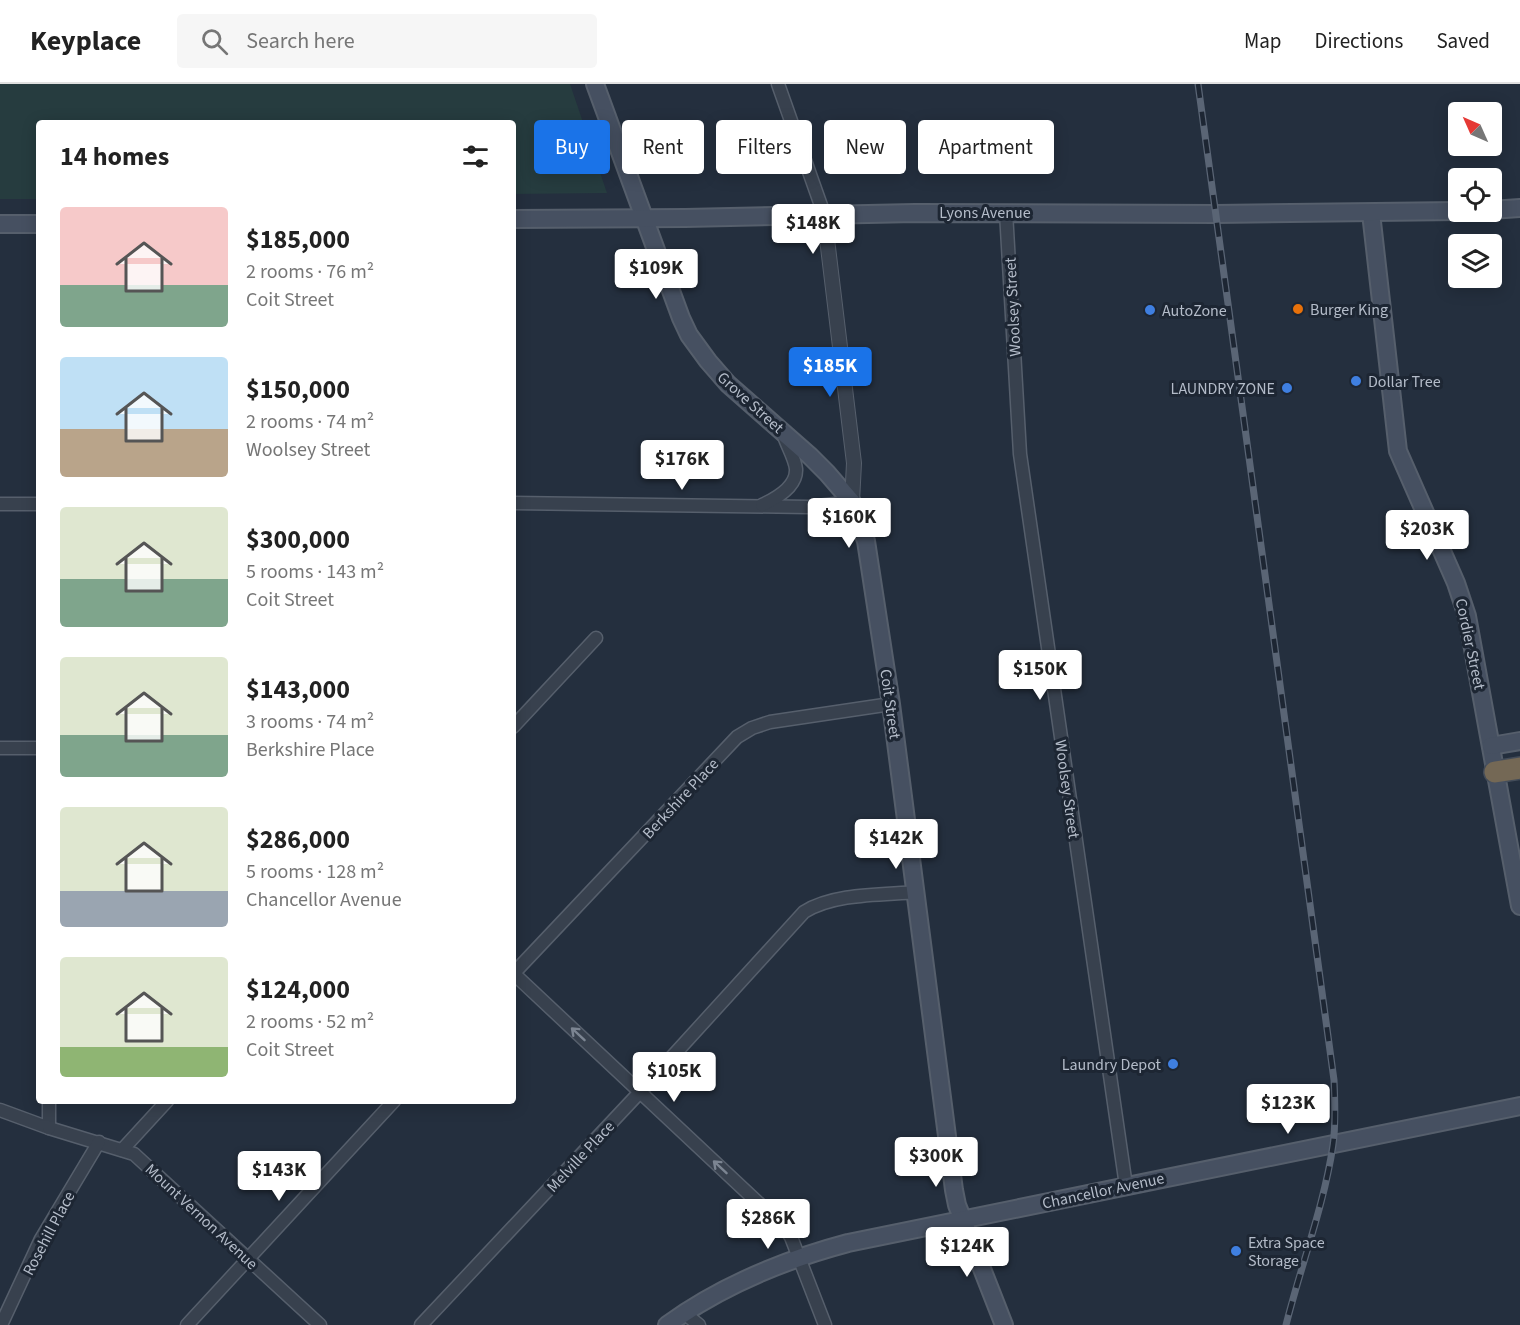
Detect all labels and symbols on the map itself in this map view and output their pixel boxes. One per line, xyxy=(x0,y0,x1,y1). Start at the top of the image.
north arrow xyxy=(1448,102,1502,156)
street label: Lyons Avenue xyxy=(939,202,1031,224)
pin: $148K xyxy=(771,204,855,255)
pin: $109K xyxy=(614,249,698,300)
street label: Woolsey Street xyxy=(999,256,1027,357)
place label: Burger King xyxy=(1310,299,1388,321)
place label: AutoZone xyxy=(1162,300,1227,322)
marker: Burger King xyxy=(1291,302,1305,316)
marker: AutoZone xyxy=(1143,303,1157,317)
pin: $185K xyxy=(788,347,872,398)
street label: Grove Street xyxy=(712,367,789,439)
place label: Dollar Tree xyxy=(1368,371,1441,393)
marker: Dollar Tree xyxy=(1349,374,1363,388)
place label: LAUNDRY ZONE xyxy=(1171,378,1275,400)
marker: LAUNDRY ZONE xyxy=(1280,381,1294,395)
pin: $176K xyxy=(640,440,724,491)
pin: $160K xyxy=(807,498,891,549)
pin: $203K xyxy=(1385,510,1469,561)
street label: Cordier Street xyxy=(1450,597,1491,692)
pin: $150K xyxy=(998,650,1082,701)
street label: Coit Street xyxy=(874,668,906,741)
street label: Woolsey Street xyxy=(1049,738,1085,841)
street label: Berkshire Place xyxy=(638,754,724,844)
pin: $142K xyxy=(854,819,938,870)
one-way arrow xyxy=(571,1027,586,1041)
pin: $105K xyxy=(632,1052,716,1103)
place label: Laundry Depot xyxy=(1062,1054,1162,1076)
marker: Laundry Depot xyxy=(1166,1057,1180,1071)
pin: $123K xyxy=(1246,1084,1330,1135)
street label: Melville Place xyxy=(542,1116,620,1197)
pin: $300K xyxy=(894,1137,978,1188)
pin: $143K xyxy=(237,1151,321,1202)
street label: Mount Vernon Avenue xyxy=(140,1159,262,1275)
one-way arrow xyxy=(713,1160,728,1174)
street label: Chancellor Avenue xyxy=(1040,1167,1166,1215)
street label: Rosehill Place xyxy=(17,1188,80,1279)
pin: $286K xyxy=(726,1199,810,1250)
pin: $124K xyxy=(925,1227,1009,1278)
place label: Extra Space Storage xyxy=(1248,1232,1325,1272)
marker: Extra Space Storage xyxy=(1229,1244,1243,1258)

